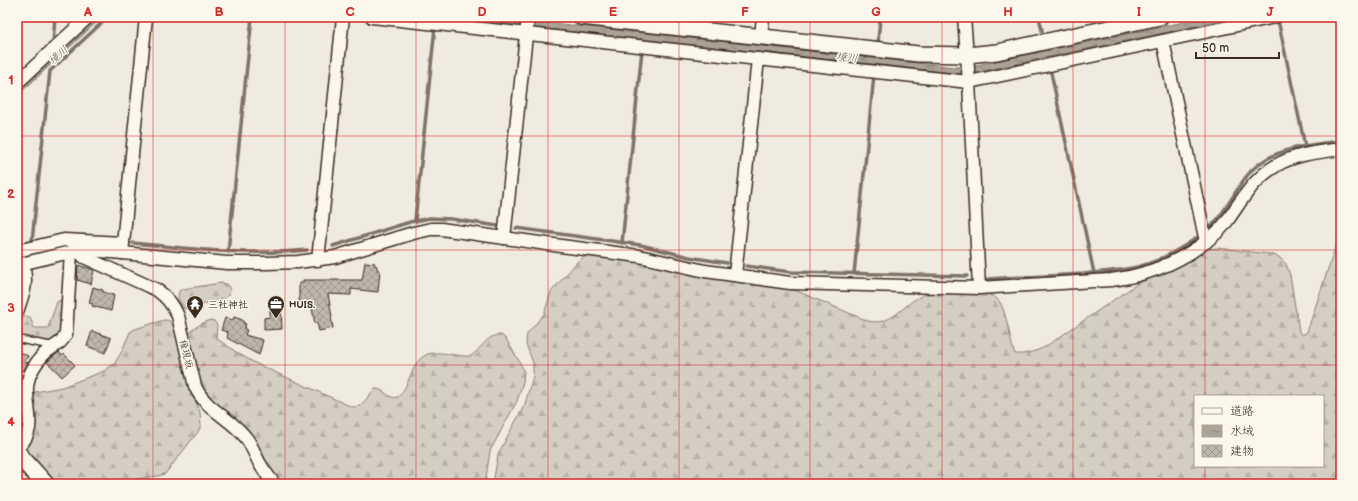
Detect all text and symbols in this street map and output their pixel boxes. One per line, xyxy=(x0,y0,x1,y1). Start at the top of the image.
text: A xyxy=(83,4,92,20)
text: B xyxy=(214,4,224,20)
text: C xyxy=(345,4,355,20)
text: D xyxy=(477,4,487,20)
text: E xyxy=(609,4,618,20)
text: F xyxy=(741,4,749,20)
text: G xyxy=(871,4,881,20)
text: H xyxy=(1003,4,1013,20)
text: I xyxy=(1137,4,1141,20)
text: J xyxy=(1266,4,1274,20)
scale bar xyxy=(1196,34,1279,60)
text: 50 m xyxy=(1202,41,1229,56)
water label: 境川 xyxy=(46,43,71,68)
water label: 境川 xyxy=(835,50,859,65)
text: 1 xyxy=(8,72,14,88)
text: 2 xyxy=(7,186,15,202)
temple icon: 三社神社 xyxy=(185,294,205,319)
office icon: HUIS. xyxy=(266,294,286,319)
place label: 三社神社 xyxy=(208,299,248,311)
place label: HUIS. xyxy=(289,299,315,311)
text: 3 xyxy=(7,300,15,316)
street label: 権現坂 xyxy=(177,338,195,370)
legend xyxy=(1194,395,1324,467)
text: 道路 xyxy=(1230,404,1254,419)
text: 4 xyxy=(7,414,15,430)
text: 水域 xyxy=(1230,424,1254,439)
text: 建物 xyxy=(1230,444,1254,459)

